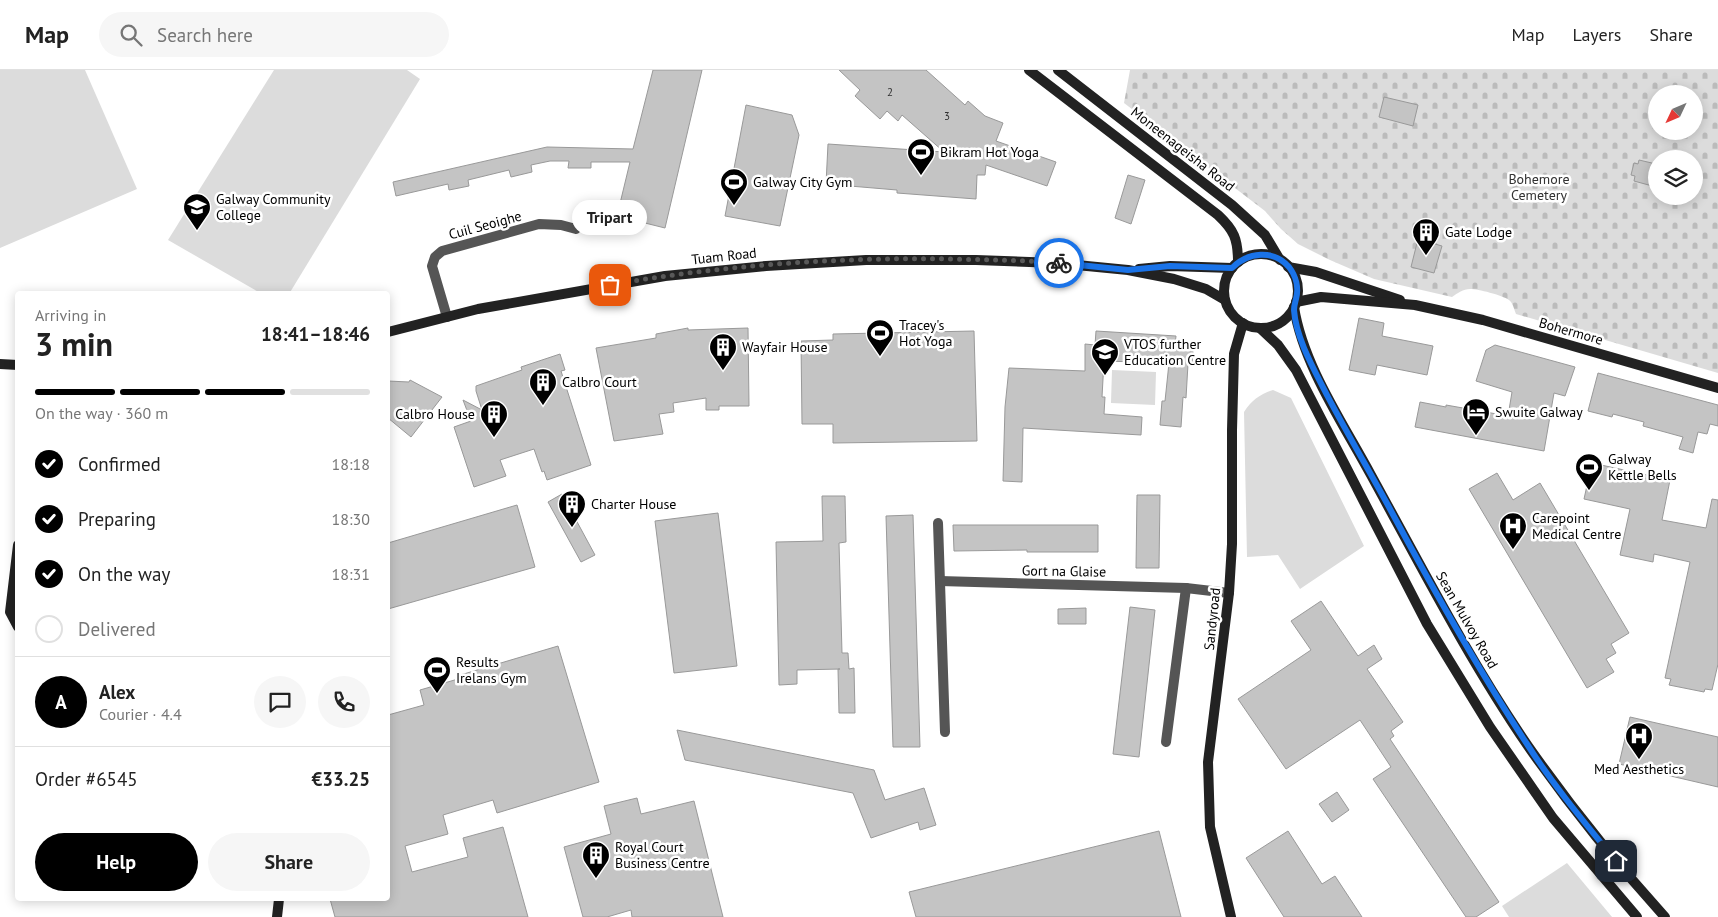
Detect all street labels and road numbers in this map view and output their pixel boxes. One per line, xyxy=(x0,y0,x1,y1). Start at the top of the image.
street label: Moneenageisha Road xyxy=(1127,103,1239,195)
street label: Cuil Seoighe xyxy=(447,207,523,243)
street label: Tuam Road xyxy=(690,244,758,268)
street label: Bohermore xyxy=(1537,313,1605,349)
street label: Gort na Glaise xyxy=(1022,561,1106,581)
street label: Sean Mulvoy Road xyxy=(1432,568,1502,672)
street label: Sandyroad xyxy=(1200,587,1224,651)

